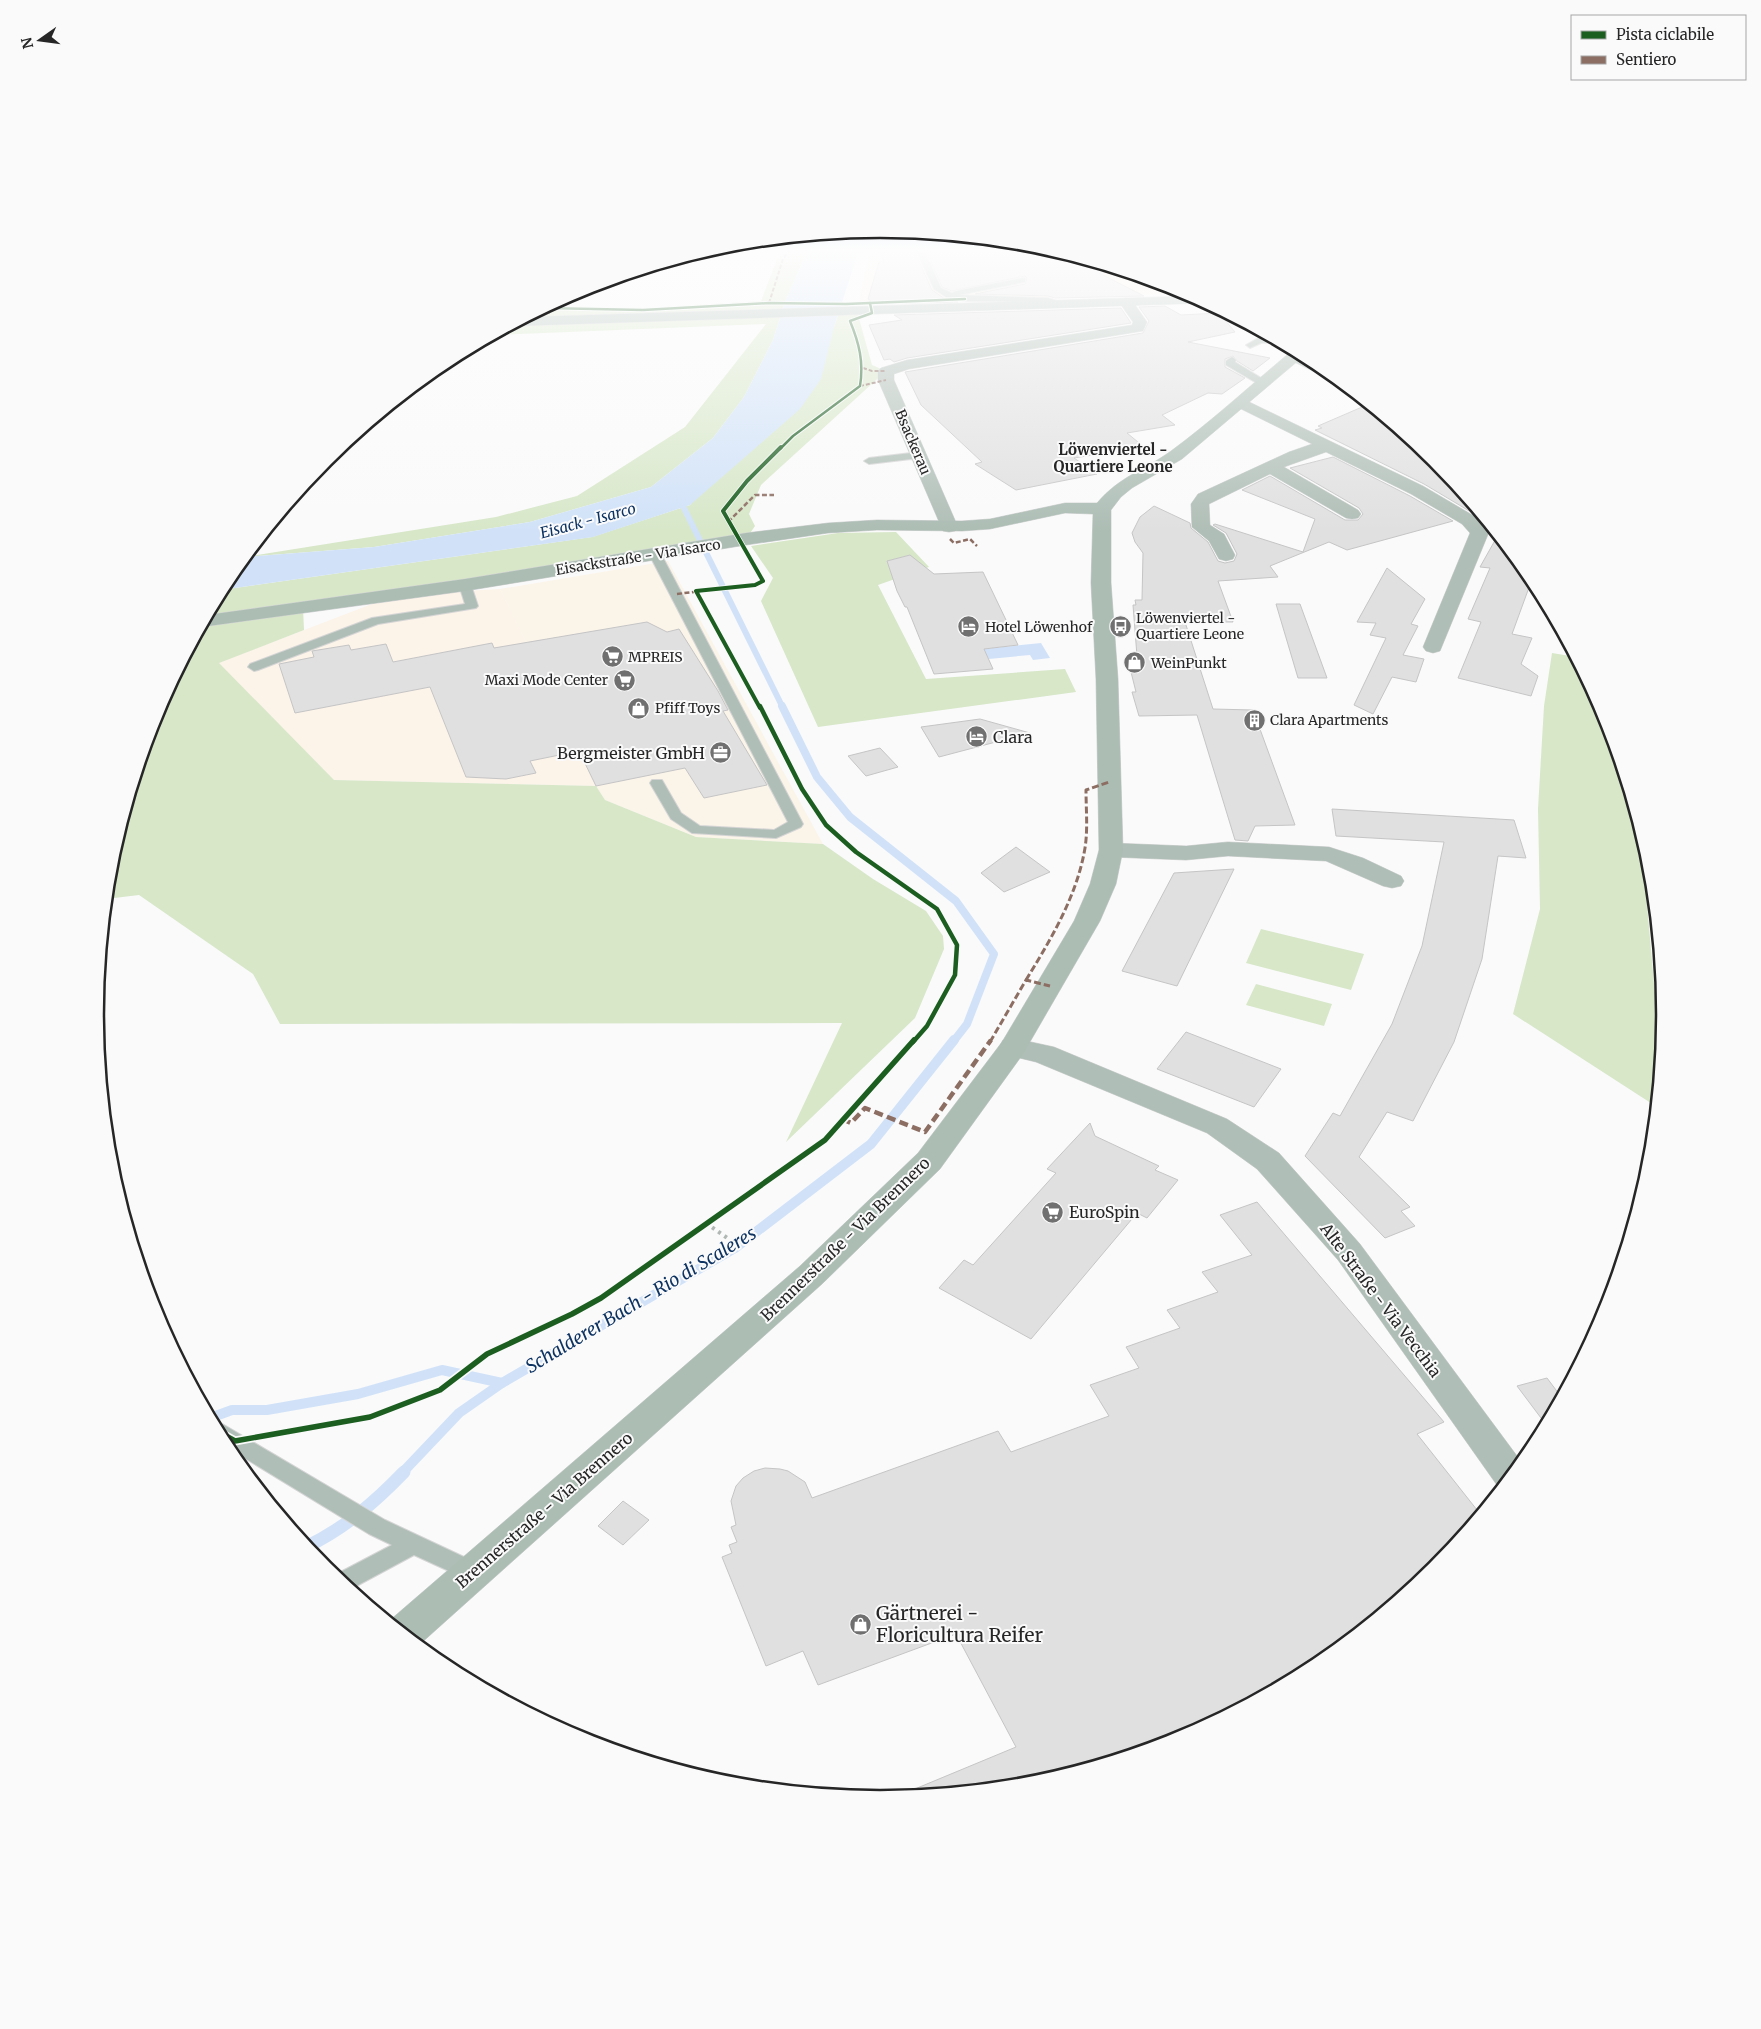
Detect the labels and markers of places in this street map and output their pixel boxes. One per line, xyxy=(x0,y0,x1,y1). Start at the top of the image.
place label: Löwenviertel - Quartiere Leone xyxy=(1136,609,1244,643)
bus stop icon: Löwenviertel - Quartiere Leone xyxy=(1108,614,1132,638)
hotel icon: Hotel Löwenhof xyxy=(957,615,981,639)
place label: Hotel Löwenhof xyxy=(985,618,1093,636)
supermarket icon: MPREIS xyxy=(600,645,624,669)
place label: MPREIS xyxy=(628,648,683,666)
shop icon: WeinPunkt xyxy=(1123,651,1147,675)
place label: WeinPunkt xyxy=(1150,654,1227,672)
supermarket icon: Maxi Mode Center xyxy=(612,668,636,692)
place label: Maxi Mode Center xyxy=(485,671,608,689)
shop icon: Pfiff Toys xyxy=(627,696,651,720)
place label: Pfiff Toys xyxy=(655,699,720,717)
building icon: Clara Apartments xyxy=(1242,708,1266,732)
place label: Clara Apartments xyxy=(1270,711,1389,729)
hotel icon: Clara xyxy=(965,725,989,749)
place label: Clara xyxy=(993,727,1033,747)
office icon: Bergmeister GmbH xyxy=(709,741,733,765)
place label: Bergmeister GmbH xyxy=(557,743,705,763)
supermarket icon: EuroSpin xyxy=(1041,1200,1065,1224)
place label: EuroSpin xyxy=(1069,1202,1140,1222)
place label: Gärtnerei - Floricultura Reifer xyxy=(876,1601,1043,1647)
shop icon: Gärtnerei - Floricultura Reifer xyxy=(848,1612,872,1636)

